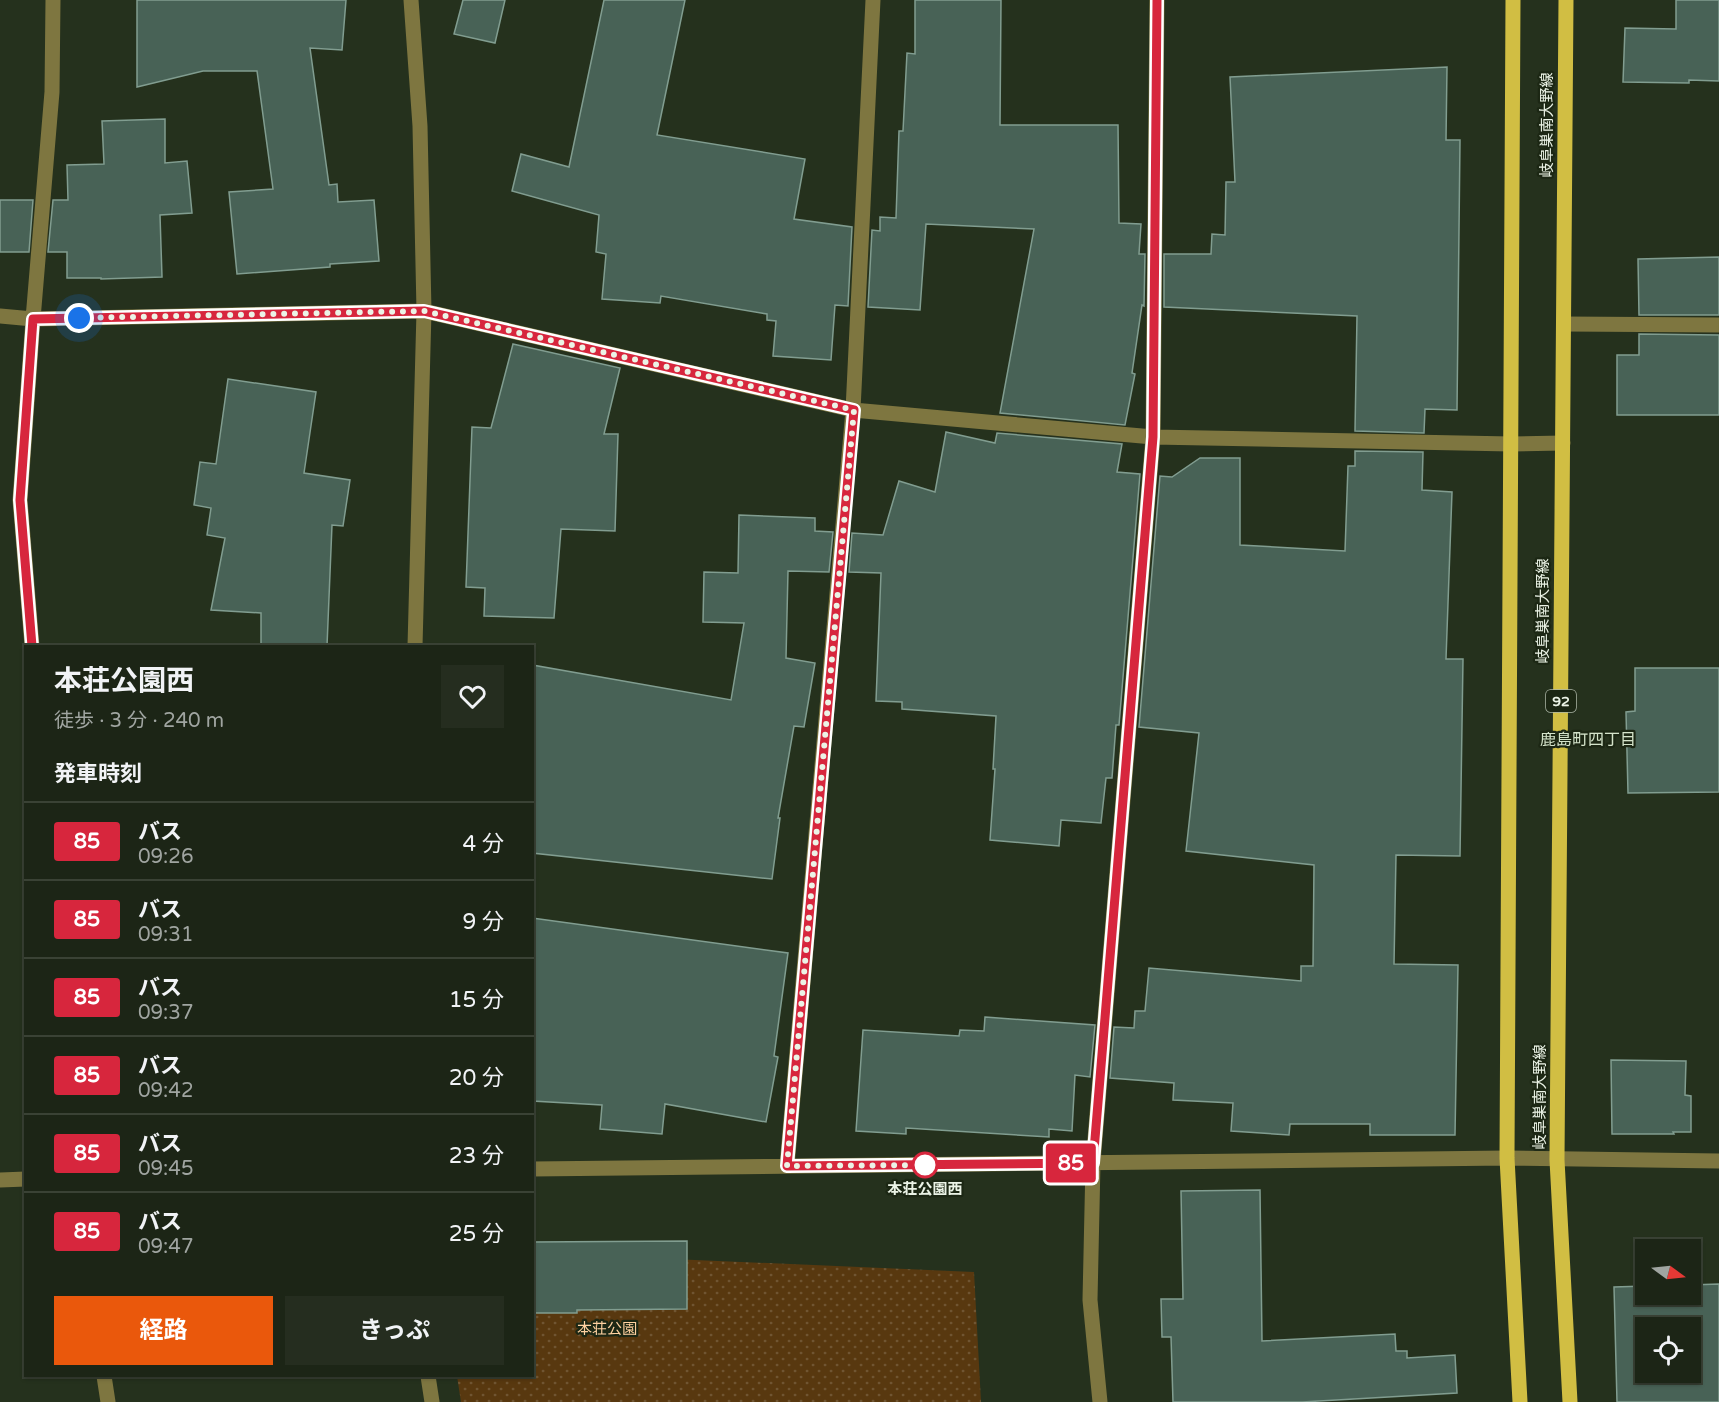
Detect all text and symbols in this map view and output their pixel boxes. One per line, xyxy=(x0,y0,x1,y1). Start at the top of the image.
street label: 岐阜巣南大野線 xyxy=(1538,72,1556,178)
your location xyxy=(64,303,94,333)
street label: 岐阜巣南大野線 xyxy=(1534,558,1552,664)
text: 本荘公園西 xyxy=(54,664,194,698)
button: heart xyxy=(441,665,504,728)
road number: 92 xyxy=(1546,690,1576,712)
text: 徒歩 · 3 分 · 240 m xyxy=(54,709,224,733)
district label: 鹿島町四丁目 xyxy=(1540,730,1636,750)
text: 発車時刻 xyxy=(54,761,142,787)
text: バス xyxy=(138,819,182,845)
text: 85 xyxy=(74,829,100,854)
text: 4 分 xyxy=(462,831,504,857)
text: 09:26 xyxy=(138,845,193,869)
text: バス xyxy=(138,897,182,923)
text: 85 xyxy=(74,907,100,932)
text: 9 分 xyxy=(462,909,504,935)
text: 09:31 xyxy=(138,923,193,947)
text: バス xyxy=(138,975,182,1001)
text: 85 xyxy=(74,985,100,1010)
text: 15 分 xyxy=(449,987,504,1013)
text: 09:37 xyxy=(138,1001,193,1025)
street label: 岐阜巣南大野線 xyxy=(1531,1044,1549,1150)
text: バス xyxy=(138,1053,182,1079)
text: 85 xyxy=(74,1063,100,1088)
text: 20 分 xyxy=(449,1065,504,1091)
text: 09:42 xyxy=(138,1079,193,1103)
text: バス xyxy=(138,1131,182,1157)
text: 85 xyxy=(74,1141,100,1166)
text: 23 分 xyxy=(449,1143,504,1169)
line badge: 85 xyxy=(1044,1144,1098,1182)
text: 85 xyxy=(1058,1151,1084,1176)
marker: 本荘公園西 xyxy=(912,1152,938,1178)
text: 09:45 xyxy=(138,1157,193,1181)
place label: 本荘公園西 xyxy=(887,1180,963,1198)
text: バス xyxy=(138,1209,182,1235)
text: 85 xyxy=(74,1219,100,1244)
text: 25 分 xyxy=(449,1221,504,1247)
text: 09:47 xyxy=(138,1235,193,1259)
north arrow xyxy=(1635,1239,1701,1305)
map controls xyxy=(1635,1239,1701,1383)
button: 経路 xyxy=(54,1296,273,1365)
button: きっぷ xyxy=(285,1296,504,1365)
button: locate xyxy=(1635,1317,1701,1383)
park label: 本荘公園 xyxy=(577,1320,637,1338)

